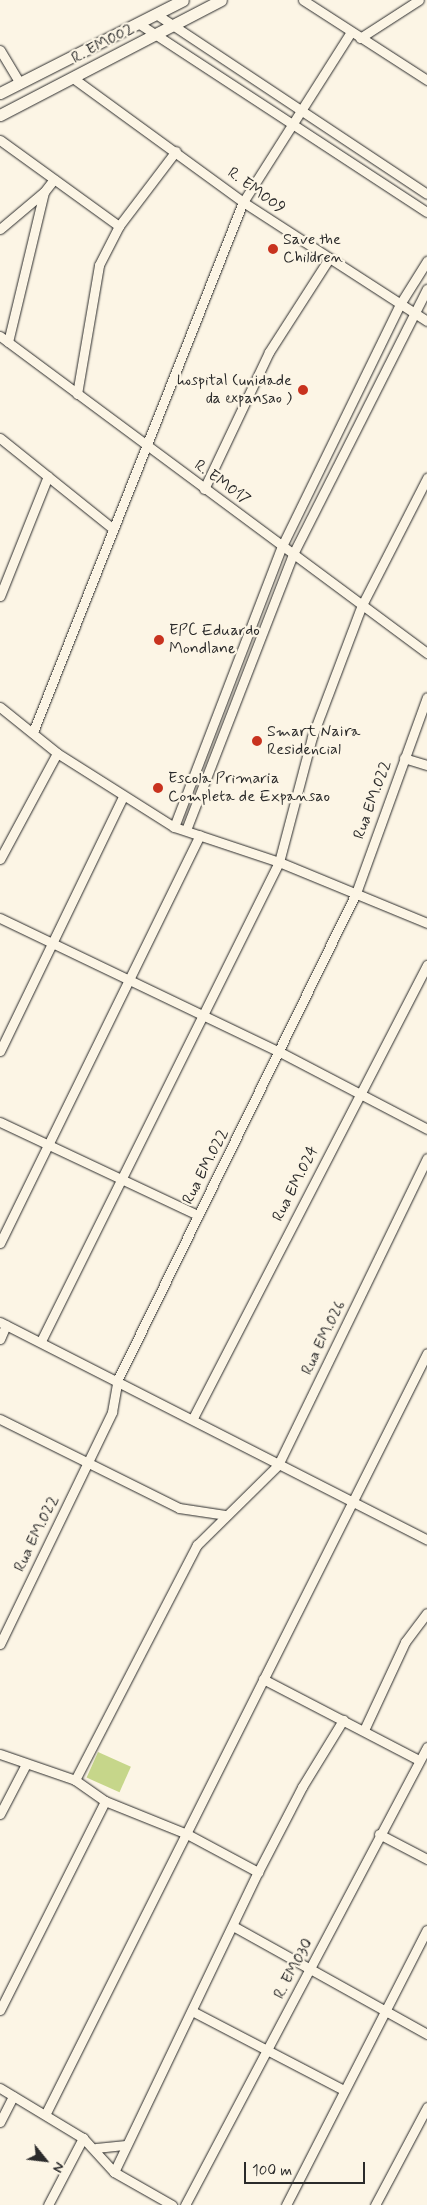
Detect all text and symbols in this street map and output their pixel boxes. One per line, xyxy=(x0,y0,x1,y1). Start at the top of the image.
street label: R. EM002 xyxy=(68,20,138,68)
street label: R. EM009 xyxy=(223,164,289,218)
place label: Save the Children xyxy=(283,230,343,268)
marker: Save the Children xyxy=(267,243,279,255)
place label: hospital (unidade da expansao ) xyxy=(177,371,292,409)
marker: hospital (unidade da expansao ) xyxy=(296,383,310,397)
street label: R. EM017 xyxy=(190,456,254,510)
place label: EPC Eduardo Mondlane xyxy=(169,621,255,659)
marker: EPC Eduardo Mondlane xyxy=(153,634,165,646)
place label: Smart Naira Residencial xyxy=(267,722,359,760)
marker: Smart Naira Residencial xyxy=(251,735,263,747)
street label: Rua EM.022 xyxy=(350,758,396,842)
place label: Escola Primaria Completa de Expansao xyxy=(168,769,327,807)
marker: Escola Primaria Completa de Expansao xyxy=(152,782,164,794)
street label: Rua EM.022 xyxy=(179,1126,233,1208)
street label: Rua EM.024 xyxy=(269,1143,323,1225)
street label: Rua EM.026 xyxy=(298,1298,350,1378)
street label: Rua EM.022 xyxy=(10,1493,64,1575)
street label: R. EM030 xyxy=(270,1935,318,2003)
north arrow xyxy=(20,2135,70,2185)
scale bar xyxy=(247,2152,368,2184)
text: N xyxy=(48,2159,68,2176)
text: 100 m xyxy=(252,2161,292,2181)

